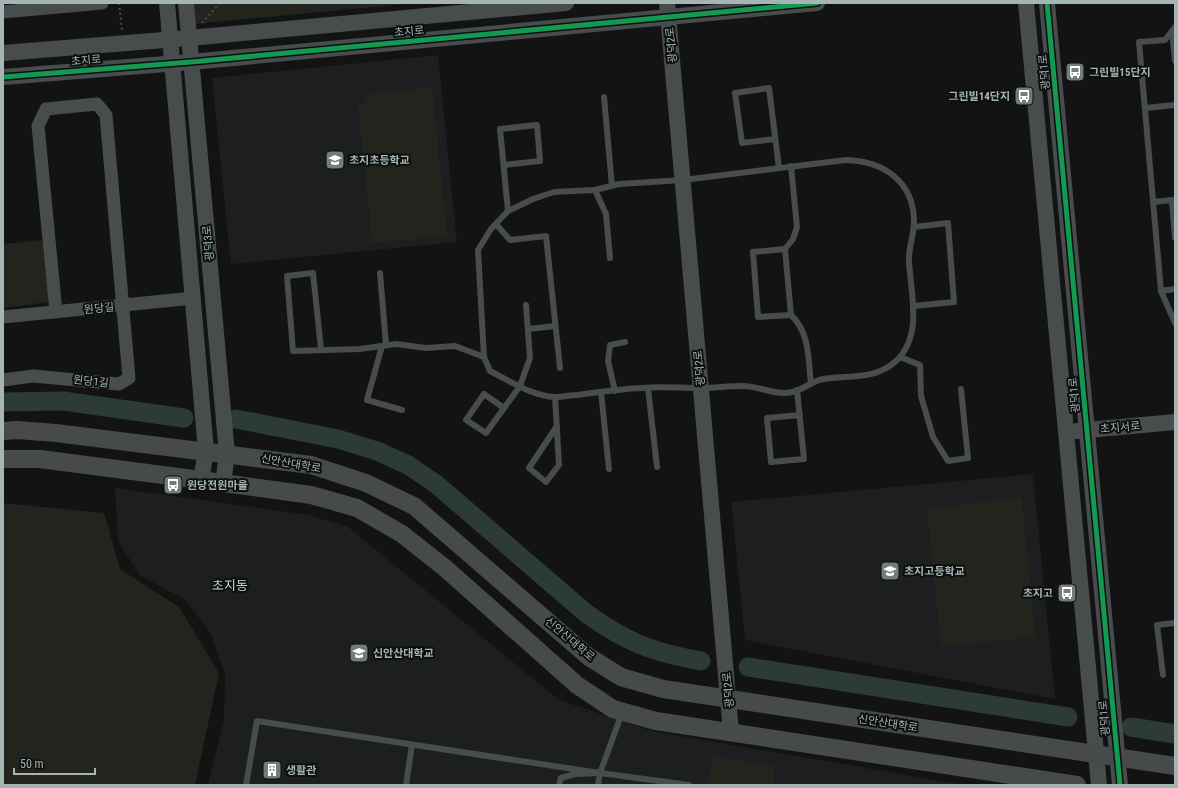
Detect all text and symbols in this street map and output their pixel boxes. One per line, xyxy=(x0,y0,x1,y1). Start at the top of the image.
street label: 초지로 xyxy=(393,24,425,39)
street label: 광덕2로 xyxy=(663,27,680,63)
street label: 초지로 xyxy=(70,53,102,68)
street label: 광덕1로 xyxy=(1036,54,1053,90)
bus stop icon: 그린빌15단지 xyxy=(1064,61,1086,83)
place label: 그린빌15단지 xyxy=(1089,66,1151,79)
bus stop icon: 그린빌14단지 xyxy=(1013,85,1035,107)
place label: 그린빌14단지 xyxy=(948,90,1010,103)
school or university icon: 초지초등학교 xyxy=(324,149,346,171)
place label: 초지초등학교 xyxy=(349,154,410,167)
street label: 광덕3로 xyxy=(200,225,217,261)
street label: 원당길 xyxy=(83,300,115,317)
street label: 광덕2로 xyxy=(691,350,708,386)
street label: 원당1길 xyxy=(72,373,109,390)
street label: 광덕1로 xyxy=(1066,377,1083,413)
street label: 초지서로 xyxy=(1099,419,1141,436)
street label: 신안산대학로 xyxy=(260,452,322,475)
bus stop icon: 원당전원마을 xyxy=(162,474,184,496)
place label: 원당전원마을 xyxy=(187,479,248,492)
school or university icon: 초지고등학교 xyxy=(879,560,901,582)
place label: 초지고등학교 xyxy=(904,565,965,578)
district label: 초지동 xyxy=(212,578,248,593)
bus stop icon: 초지고 xyxy=(1056,582,1078,604)
place label: 초지고 xyxy=(1023,587,1053,600)
street label: 신안산대학로 xyxy=(542,615,597,664)
school or university icon: 신안산대학교 xyxy=(348,642,370,664)
place label: 신안산대학교 xyxy=(373,647,434,660)
street label: 광덕2로 xyxy=(720,672,737,708)
street label: 광덕1로 xyxy=(1096,700,1113,736)
street label: 신안산대학로 xyxy=(857,712,919,735)
scale bar xyxy=(14,750,95,776)
text: 50 m xyxy=(20,757,44,771)
building icon: 생활관 xyxy=(261,759,283,781)
place label: 생활관 xyxy=(286,764,316,777)

